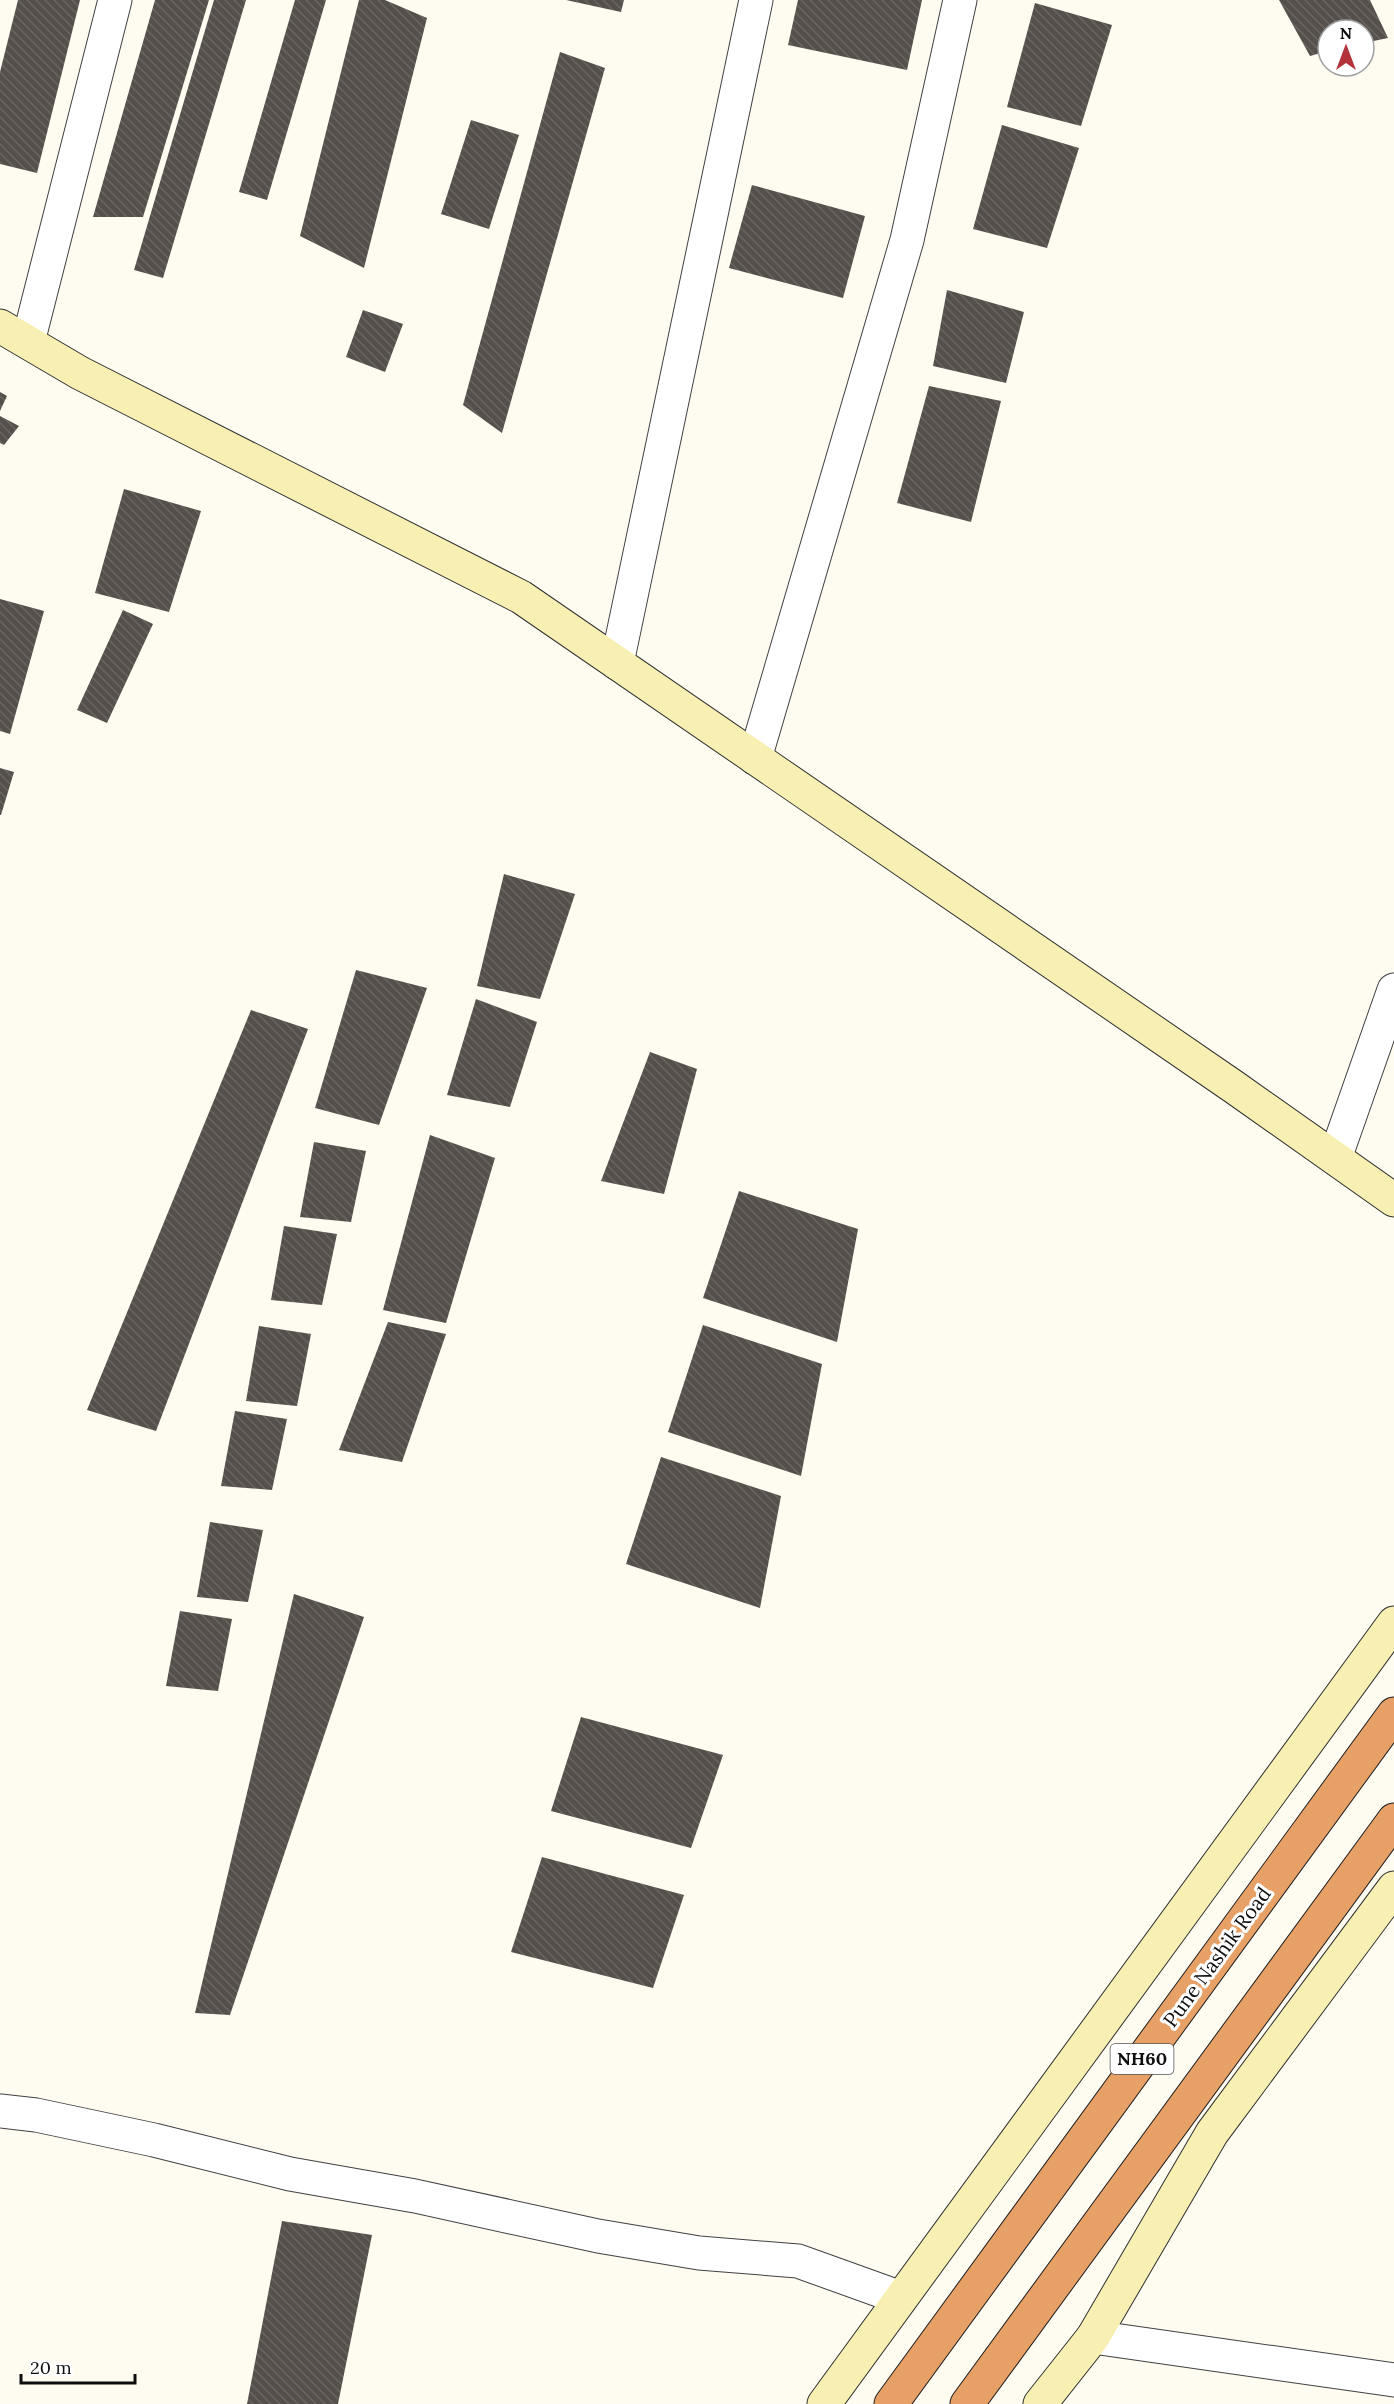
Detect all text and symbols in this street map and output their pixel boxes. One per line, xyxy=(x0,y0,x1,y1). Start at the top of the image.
north arrow xyxy=(1316,18,1376,78)
text: N xyxy=(1340,23,1352,43)
street label: Pune Nashik Road xyxy=(1157,1882,1276,2032)
road number: NH60 xyxy=(1110,2044,1174,2074)
scale bar xyxy=(21,2347,135,2385)
text: 20 m xyxy=(30,2356,72,2379)

